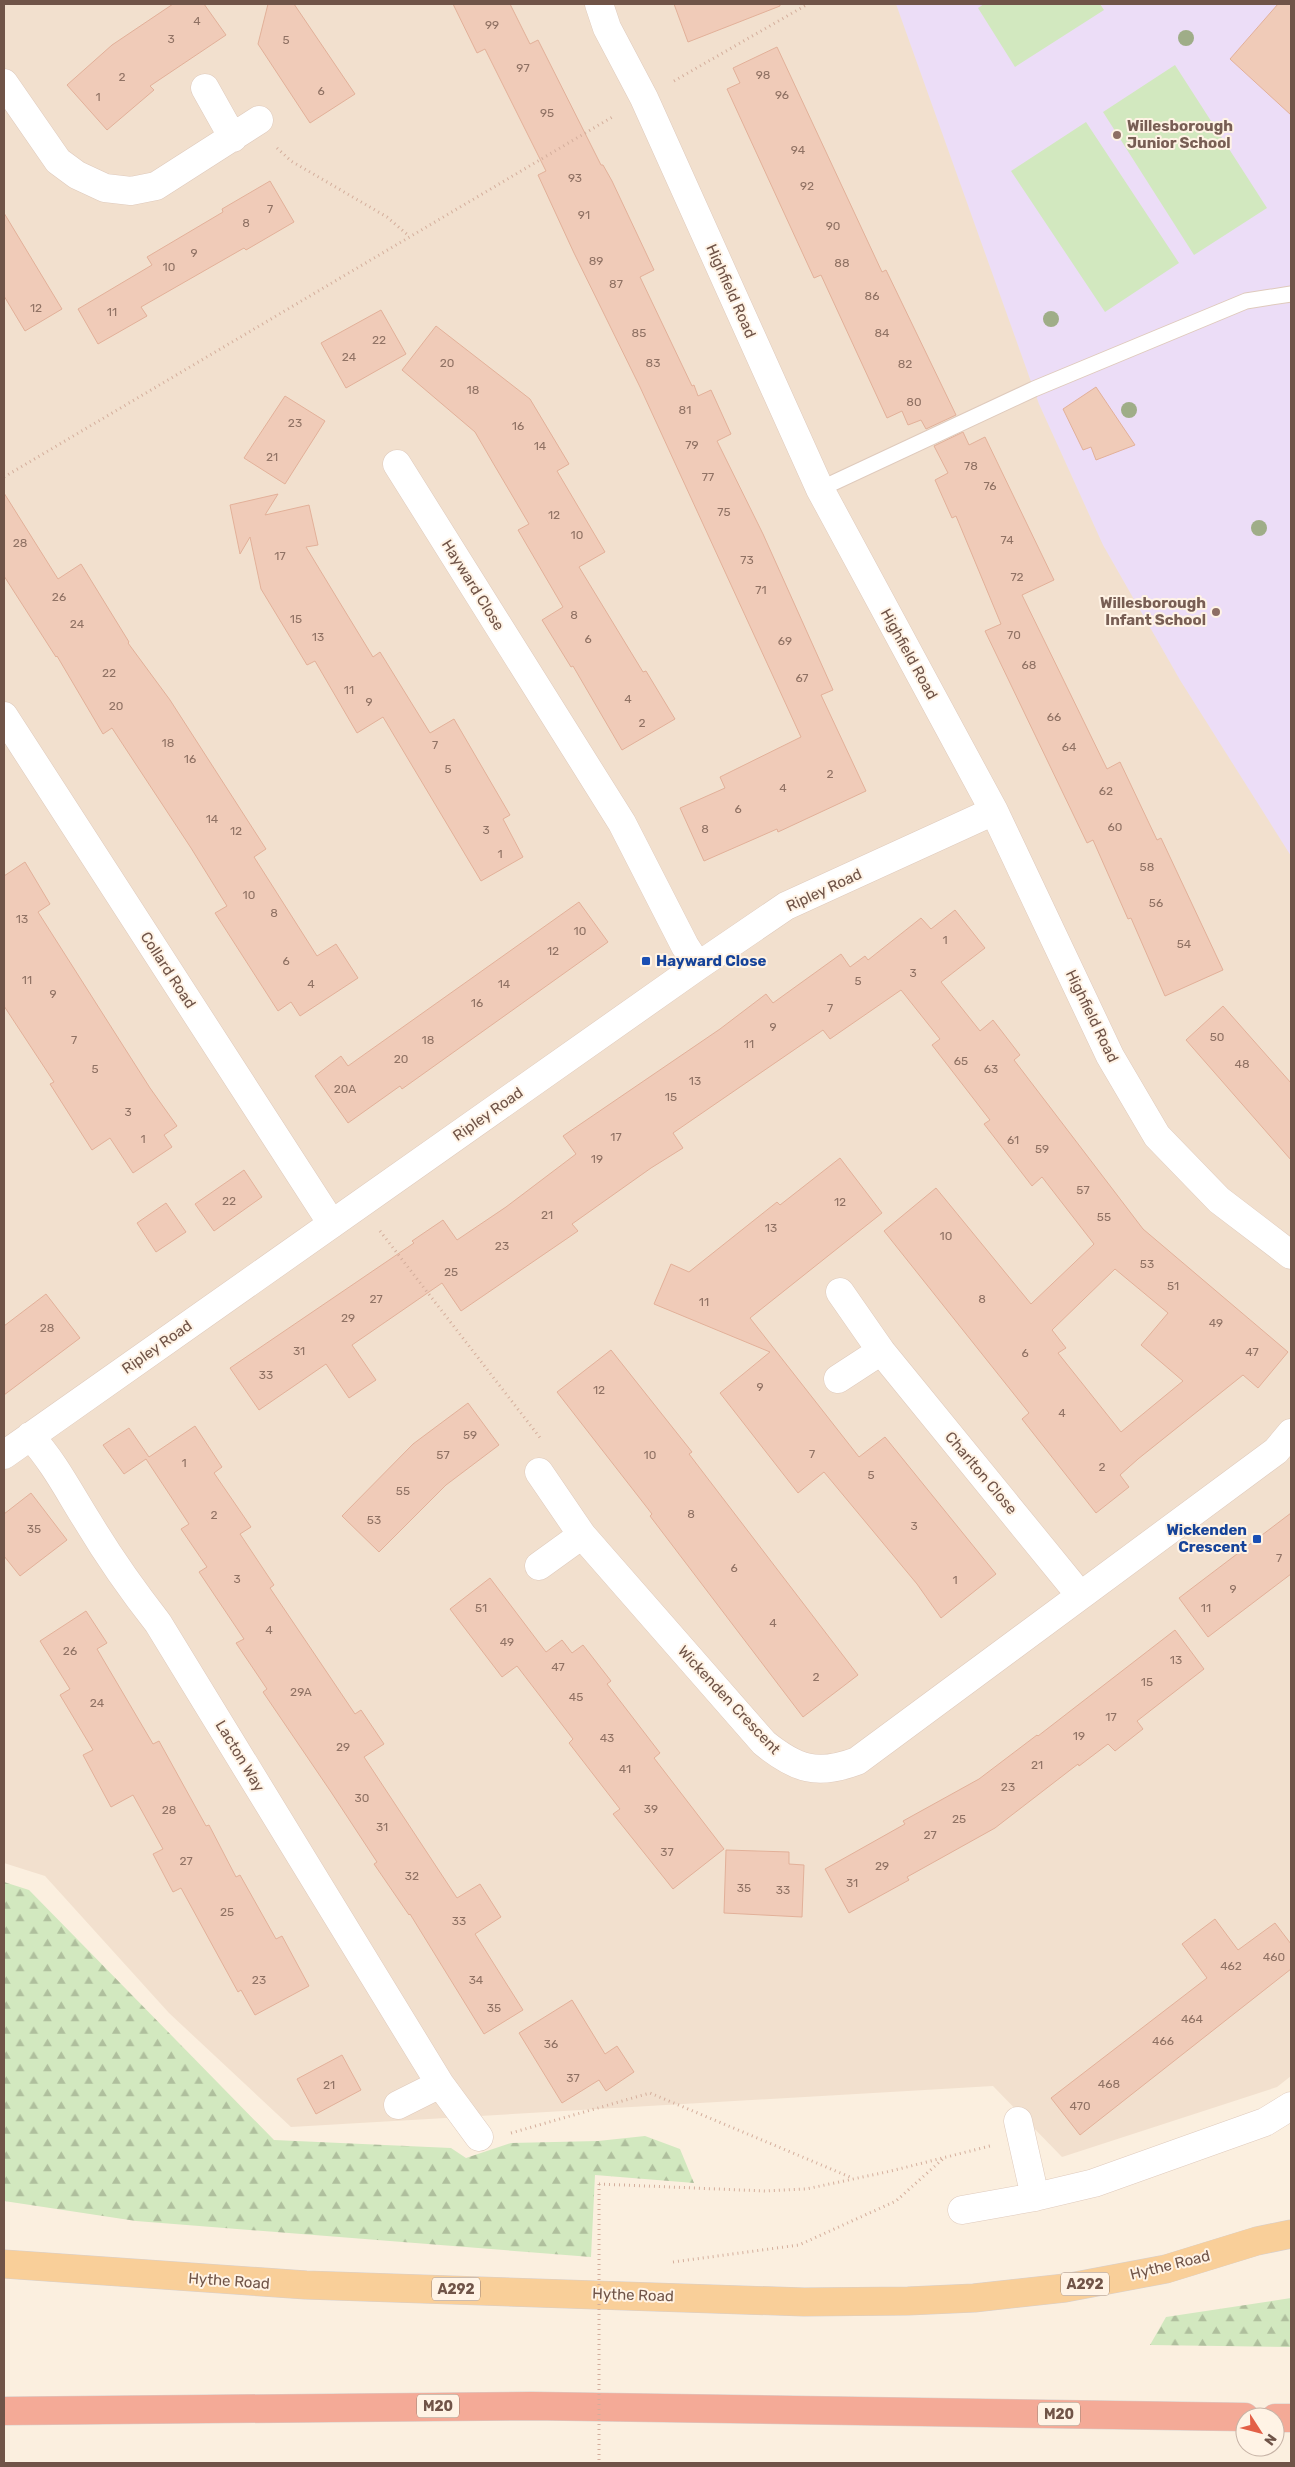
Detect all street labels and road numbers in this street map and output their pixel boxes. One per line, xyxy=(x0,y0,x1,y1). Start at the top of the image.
street label: Highfield Road xyxy=(702,241,760,341)
street label: Hayward Close xyxy=(438,536,508,634)
street label: Highfield Road xyxy=(877,606,941,702)
street label: Ripley Road xyxy=(783,865,865,915)
street label: Collard Road xyxy=(137,928,199,1012)
street label: Highfield Road xyxy=(1062,967,1122,1065)
street label: Ripley Road xyxy=(450,1083,526,1145)
street label: Ripley Road xyxy=(119,1316,195,1378)
street label: Charlton Close xyxy=(941,1428,1021,1518)
street label: Wickenden Crescent xyxy=(674,1642,784,1758)
street label: Lacton Way xyxy=(212,1717,268,1795)
street label: Hythe Road xyxy=(1128,2246,1212,2284)
street label: Hythe Road xyxy=(188,2269,270,2293)
road number: A292 xyxy=(1061,2272,1109,2296)
road number: A292 xyxy=(432,2278,480,2300)
street label: Hythe Road xyxy=(592,2285,674,2305)
road number: M20 xyxy=(417,2394,459,2418)
road number: M20 xyxy=(1038,2402,1080,2426)

